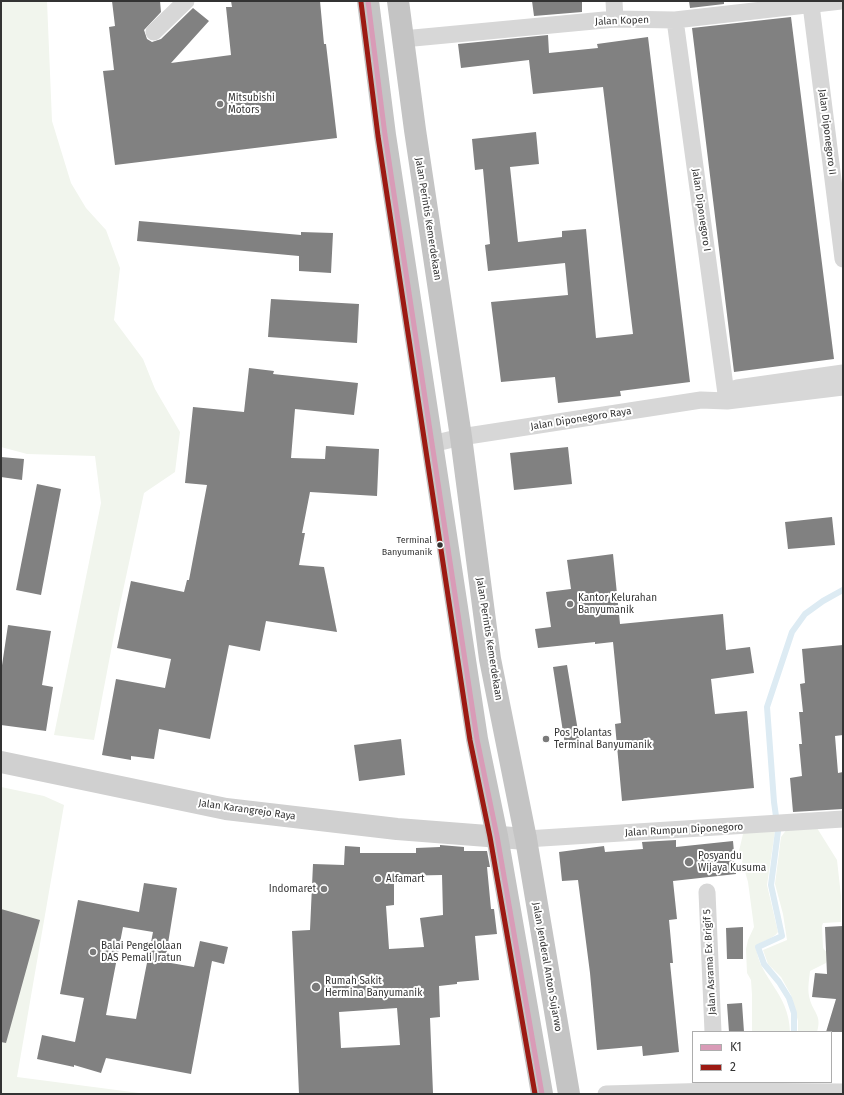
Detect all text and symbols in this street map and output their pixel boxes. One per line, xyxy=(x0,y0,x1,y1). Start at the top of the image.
street label: Jalan Kopen xyxy=(595,14,649,28)
street label: Jalan Diponegoro II xyxy=(816,88,838,176)
place label: Mitsubishi Motors xyxy=(228,92,275,116)
marker: Mitsubishi Motors xyxy=(215,99,225,109)
street label: Jalan Perintis Kemerdekaan xyxy=(412,157,444,281)
street label: Jalan Diponegoro I xyxy=(689,168,713,252)
street label: Jalan Diponegoro Raya xyxy=(530,405,632,433)
place label: Terminal Banyumanik xyxy=(382,535,432,556)
marker: Terminal Banyumanik xyxy=(435,540,445,550)
street label: Jalan Perintis Kemerdekaan xyxy=(473,577,505,701)
place label: Kantor Kelurahan Banyumanik xyxy=(578,592,657,616)
marker: Kantor Kelurahan Banyumanik xyxy=(565,599,575,609)
place label: Pos Polantas Terminal Banyumanik xyxy=(554,727,652,750)
marker: Pos Polantas Terminal Banyumanik xyxy=(541,734,551,744)
street label: Jalan Karangrejo Raya xyxy=(198,797,296,823)
street label: Jalan Rumpun Diponegoro xyxy=(624,821,744,839)
place label: Posyandu Wijaya Kusuma xyxy=(698,850,766,874)
marker: Posyandu Wijaya Kusuma xyxy=(683,856,695,868)
place label: Alfamart xyxy=(386,873,425,885)
marker: Alfamart xyxy=(373,874,383,884)
place label: Indomaret xyxy=(269,883,316,895)
marker: Indomaret xyxy=(319,884,329,894)
street label: Jalan Jenderal Anton Sujarwo xyxy=(530,901,564,1033)
street label: Jalan Asrama Ex Brigif 5 xyxy=(701,909,719,1015)
place label: Balai Pengelolaan DAS Pemali Jratun xyxy=(101,940,182,964)
marker: Balai Pengelolaan DAS Pemali Jratun xyxy=(88,947,98,957)
place label: Rumah Sakit Hermina Banyumanik xyxy=(325,975,422,998)
marker: Rumah Sakit Hermina Banyumanik xyxy=(310,981,322,993)
legend xyxy=(692,1031,832,1083)
text: K1 xyxy=(730,1040,742,1054)
text: 2 xyxy=(730,1060,736,1074)

